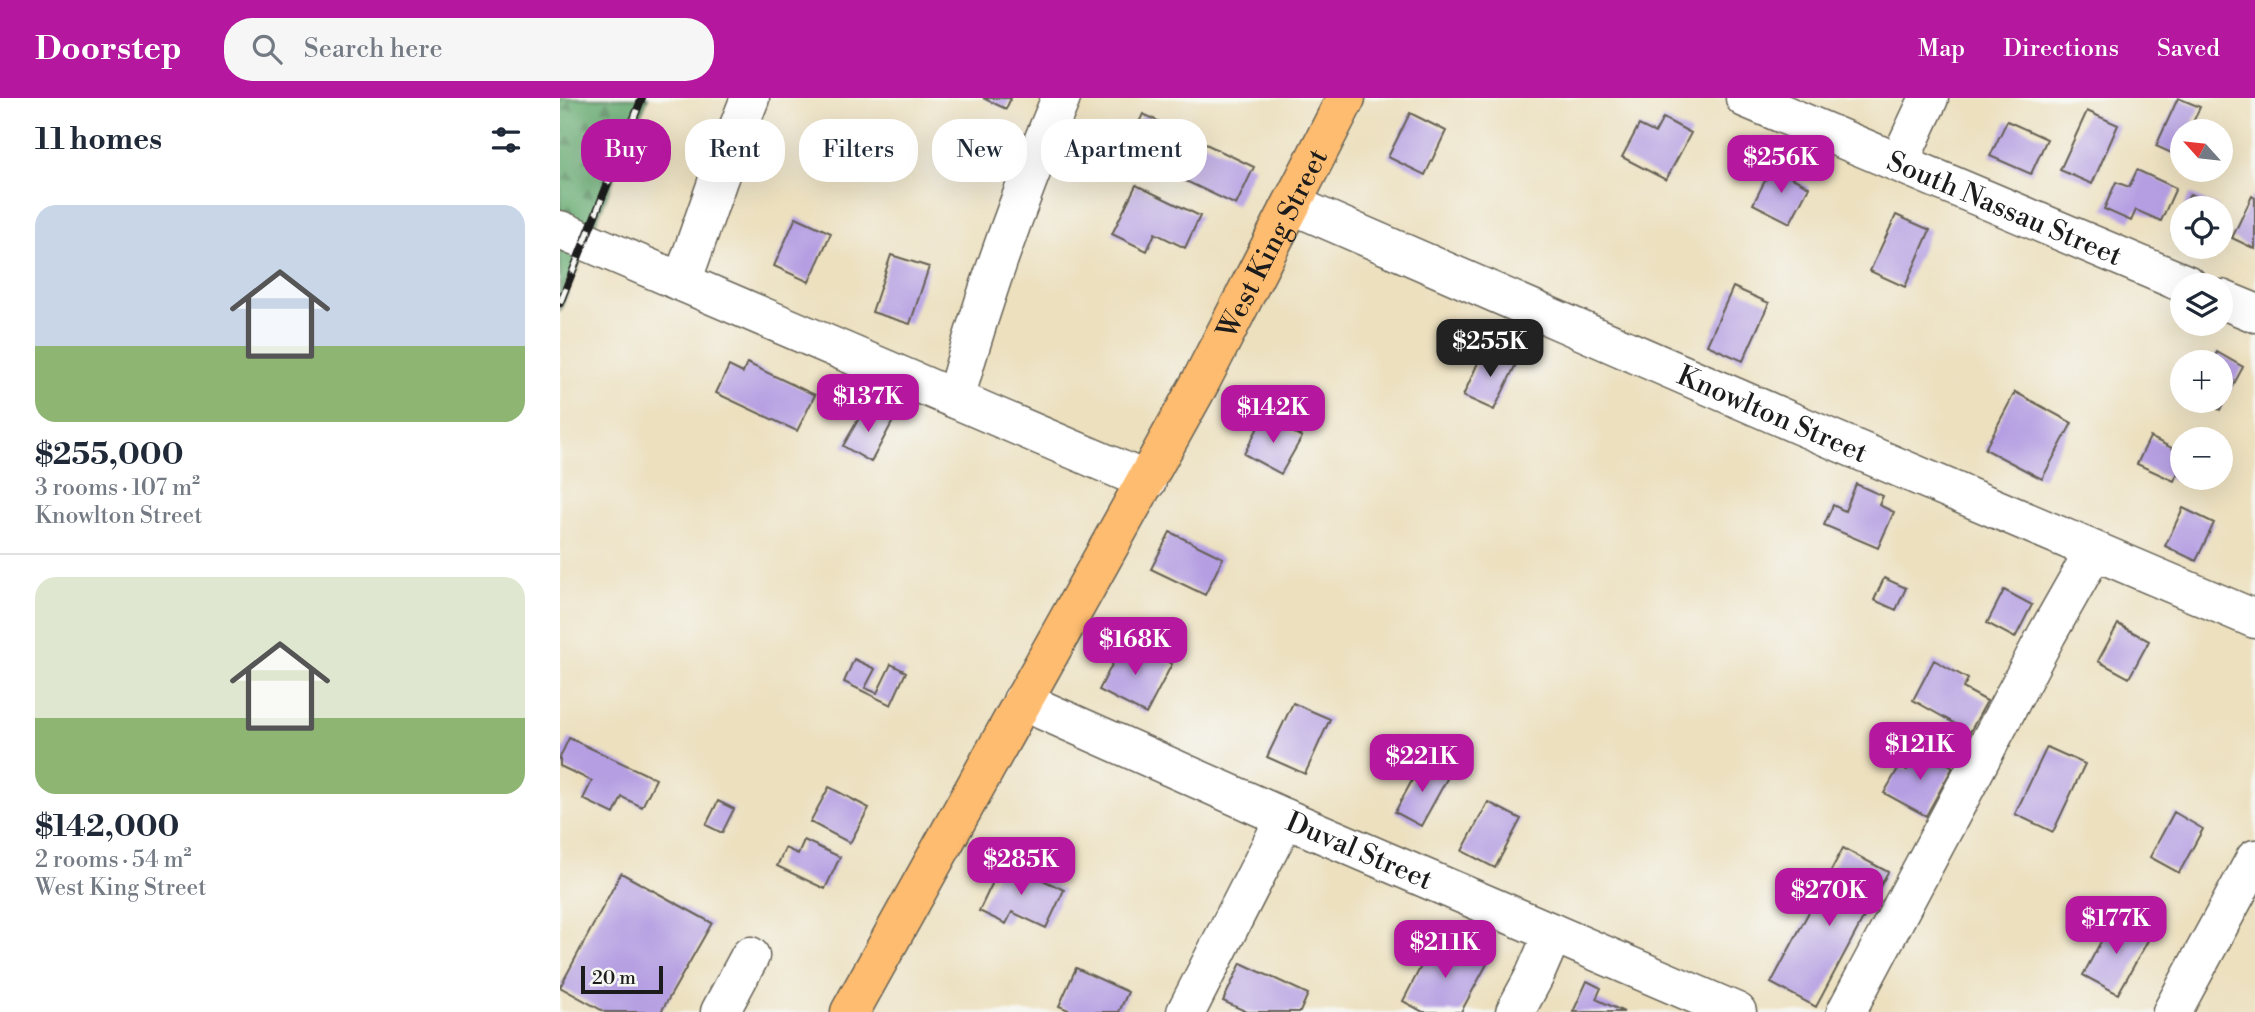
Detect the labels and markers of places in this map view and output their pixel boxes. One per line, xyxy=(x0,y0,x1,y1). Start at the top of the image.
pin: $256K xyxy=(1732,136,1830,195)
pin: $255K xyxy=(1441,320,1539,379)
pin: $137K xyxy=(819,374,917,434)
pin: $142K xyxy=(1224,386,1322,445)
pin: $168K xyxy=(1086,618,1184,677)
pin: $121K xyxy=(1871,722,1969,782)
pin: $221K xyxy=(1373,734,1471,794)
pin: $285K xyxy=(972,838,1070,897)
pin: $270K xyxy=(1780,868,1878,928)
pin: $177K xyxy=(2067,896,2165,956)
pin: $211K xyxy=(1396,920,1494,980)

